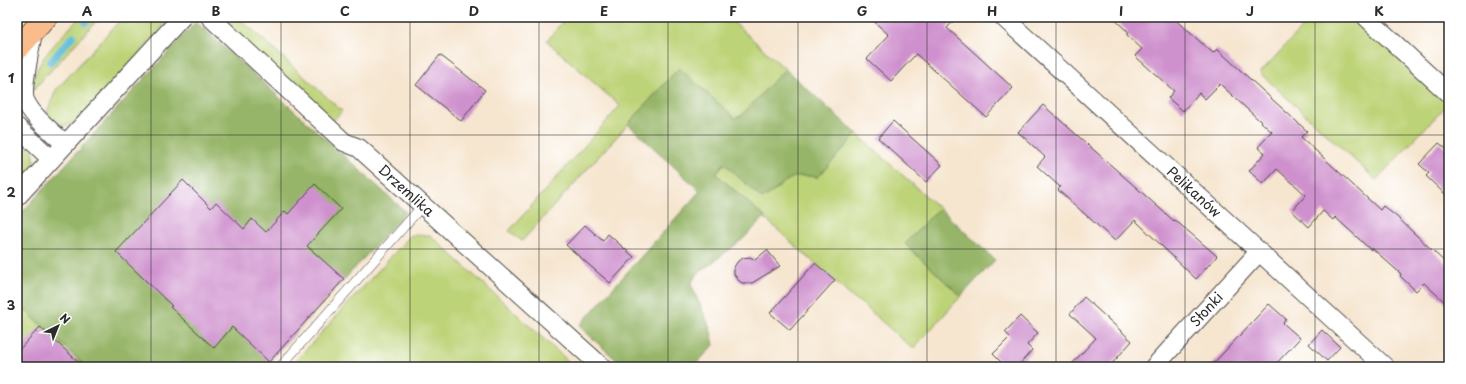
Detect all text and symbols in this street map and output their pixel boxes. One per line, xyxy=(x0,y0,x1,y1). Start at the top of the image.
text: A xyxy=(82,1,92,20)
text: B xyxy=(212,1,221,20)
text: C xyxy=(340,1,350,20)
text: D xyxy=(469,1,479,20)
text: E xyxy=(600,1,608,20)
text: F xyxy=(729,1,737,20)
text: G xyxy=(857,1,867,20)
text: H xyxy=(987,1,997,20)
text: I xyxy=(1119,1,1123,20)
text: J xyxy=(1246,1,1254,20)
text: K xyxy=(1374,1,1384,20)
text: 1 xyxy=(8,68,14,87)
street label: Drzemlika xyxy=(374,159,439,221)
street label: Pelikanów xyxy=(1162,161,1226,222)
text: 2 xyxy=(6,182,16,201)
street label: Słonki xyxy=(1185,287,1228,331)
text: 3 xyxy=(7,295,16,314)
north arrow xyxy=(38,306,78,346)
text: N xyxy=(56,309,74,328)

